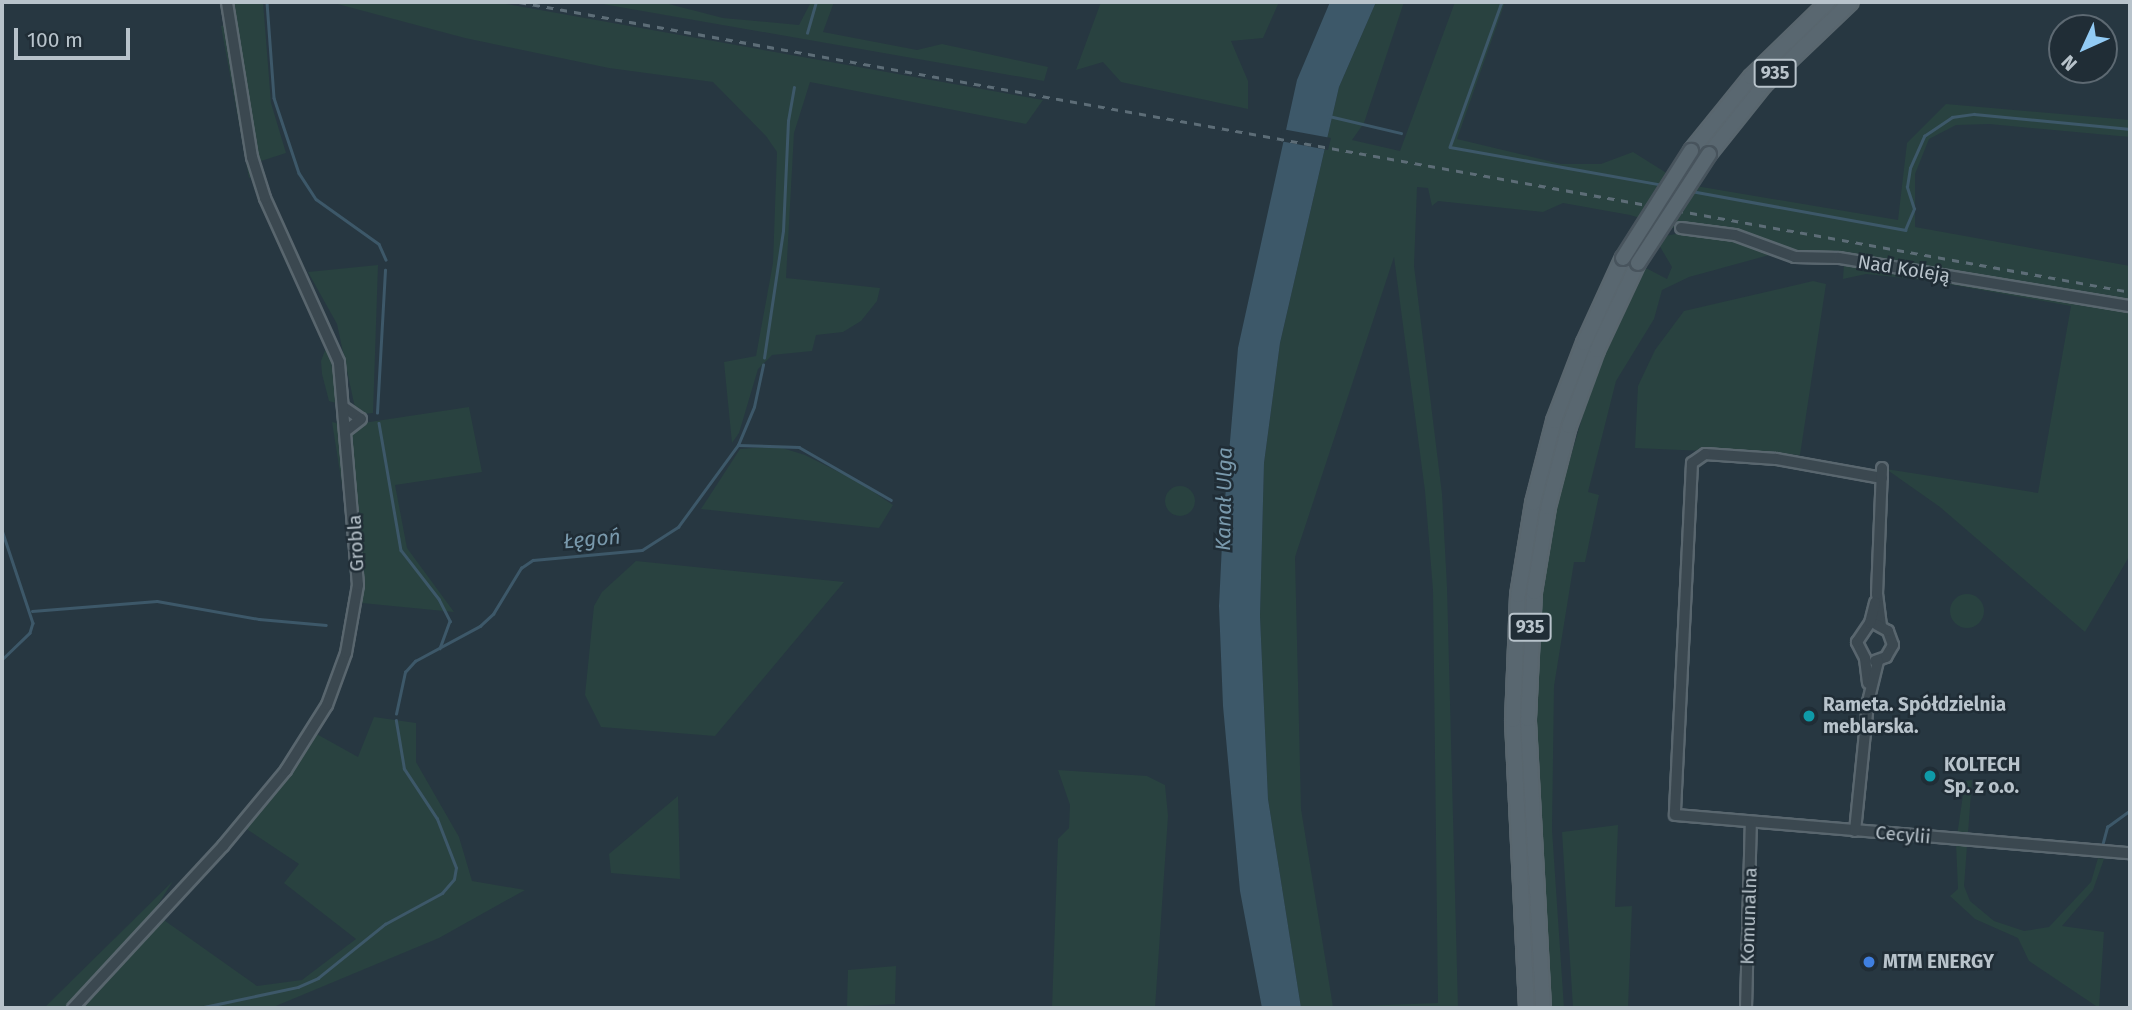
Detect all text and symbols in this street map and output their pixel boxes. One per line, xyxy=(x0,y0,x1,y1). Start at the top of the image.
scale bar xyxy=(18,14,133,58)
north arrow xyxy=(2048,14,2118,84)
text: 100 m xyxy=(27,27,83,53)
text: N xyxy=(2057,50,2082,75)
road number: 935 xyxy=(1752,58,1798,88)
street label: Nad Koleją xyxy=(1856,250,1952,288)
water label: Kanał Ulga xyxy=(1210,447,1238,551)
street label: Grobla xyxy=(343,514,369,572)
water label: Łęgoń xyxy=(562,524,622,554)
road number: 935 xyxy=(1507,612,1553,642)
place label: Rameta. Spółdzielnia meblarska. xyxy=(1823,694,2006,738)
marker: Rameta. Spółdzielnia meblarska. xyxy=(1801,708,1817,724)
place label: KOLTECH Sp. z o.o. xyxy=(1944,754,2020,798)
marker: KOLTECH Sp. z o.o. xyxy=(1922,768,1938,784)
street label: Cecylii xyxy=(1874,821,1932,849)
street label: Komunalna xyxy=(1736,867,1762,965)
place label: MTM ENERGY xyxy=(1883,951,1994,973)
marker: MTM ENERGY xyxy=(1861,954,1877,970)

